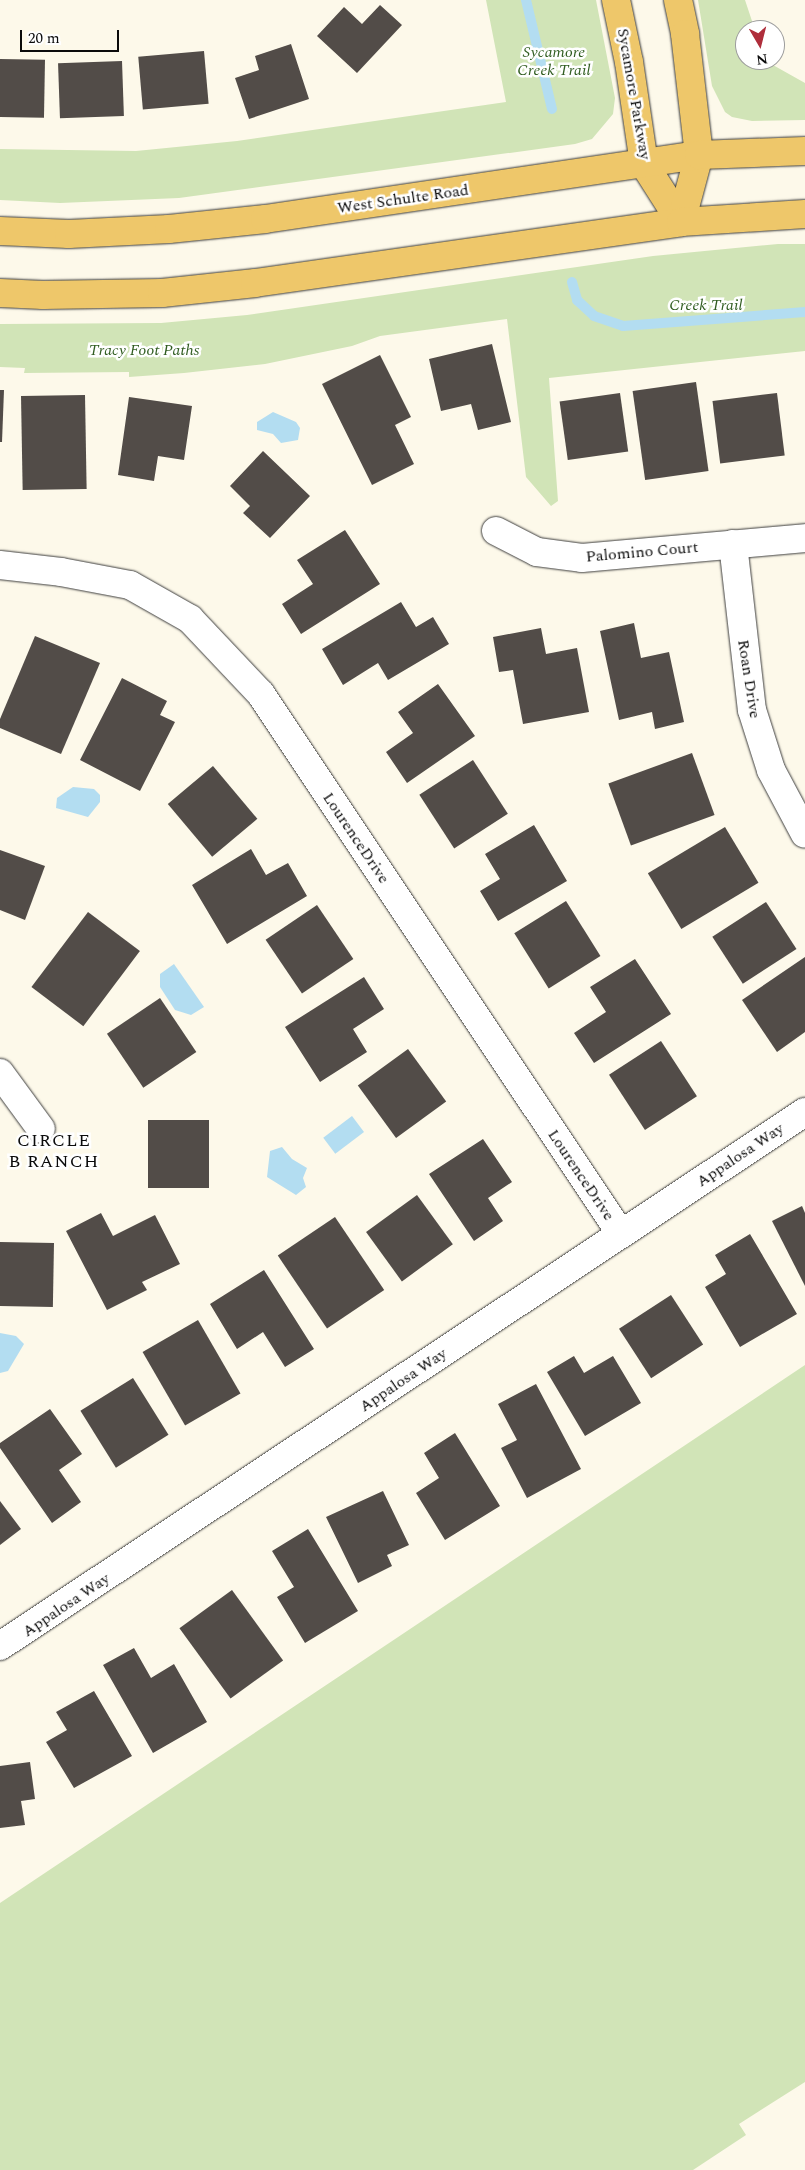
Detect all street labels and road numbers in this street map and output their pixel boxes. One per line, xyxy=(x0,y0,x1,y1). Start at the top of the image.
street label: Sycamore Parkway xyxy=(613,27,655,161)
street label: West Schulte Road xyxy=(336,180,470,218)
street label: Palomino Court xyxy=(585,538,699,566)
street label: Roan Drive xyxy=(733,638,765,720)
street label: LourenceDrive xyxy=(318,789,394,887)
street label: Appalosa Way xyxy=(693,1119,787,1191)
street label: LourenceDrive xyxy=(543,1126,619,1224)
street label: Appalosa Way xyxy=(356,1344,450,1416)
street label: Appalosa Way xyxy=(19,1569,113,1641)

